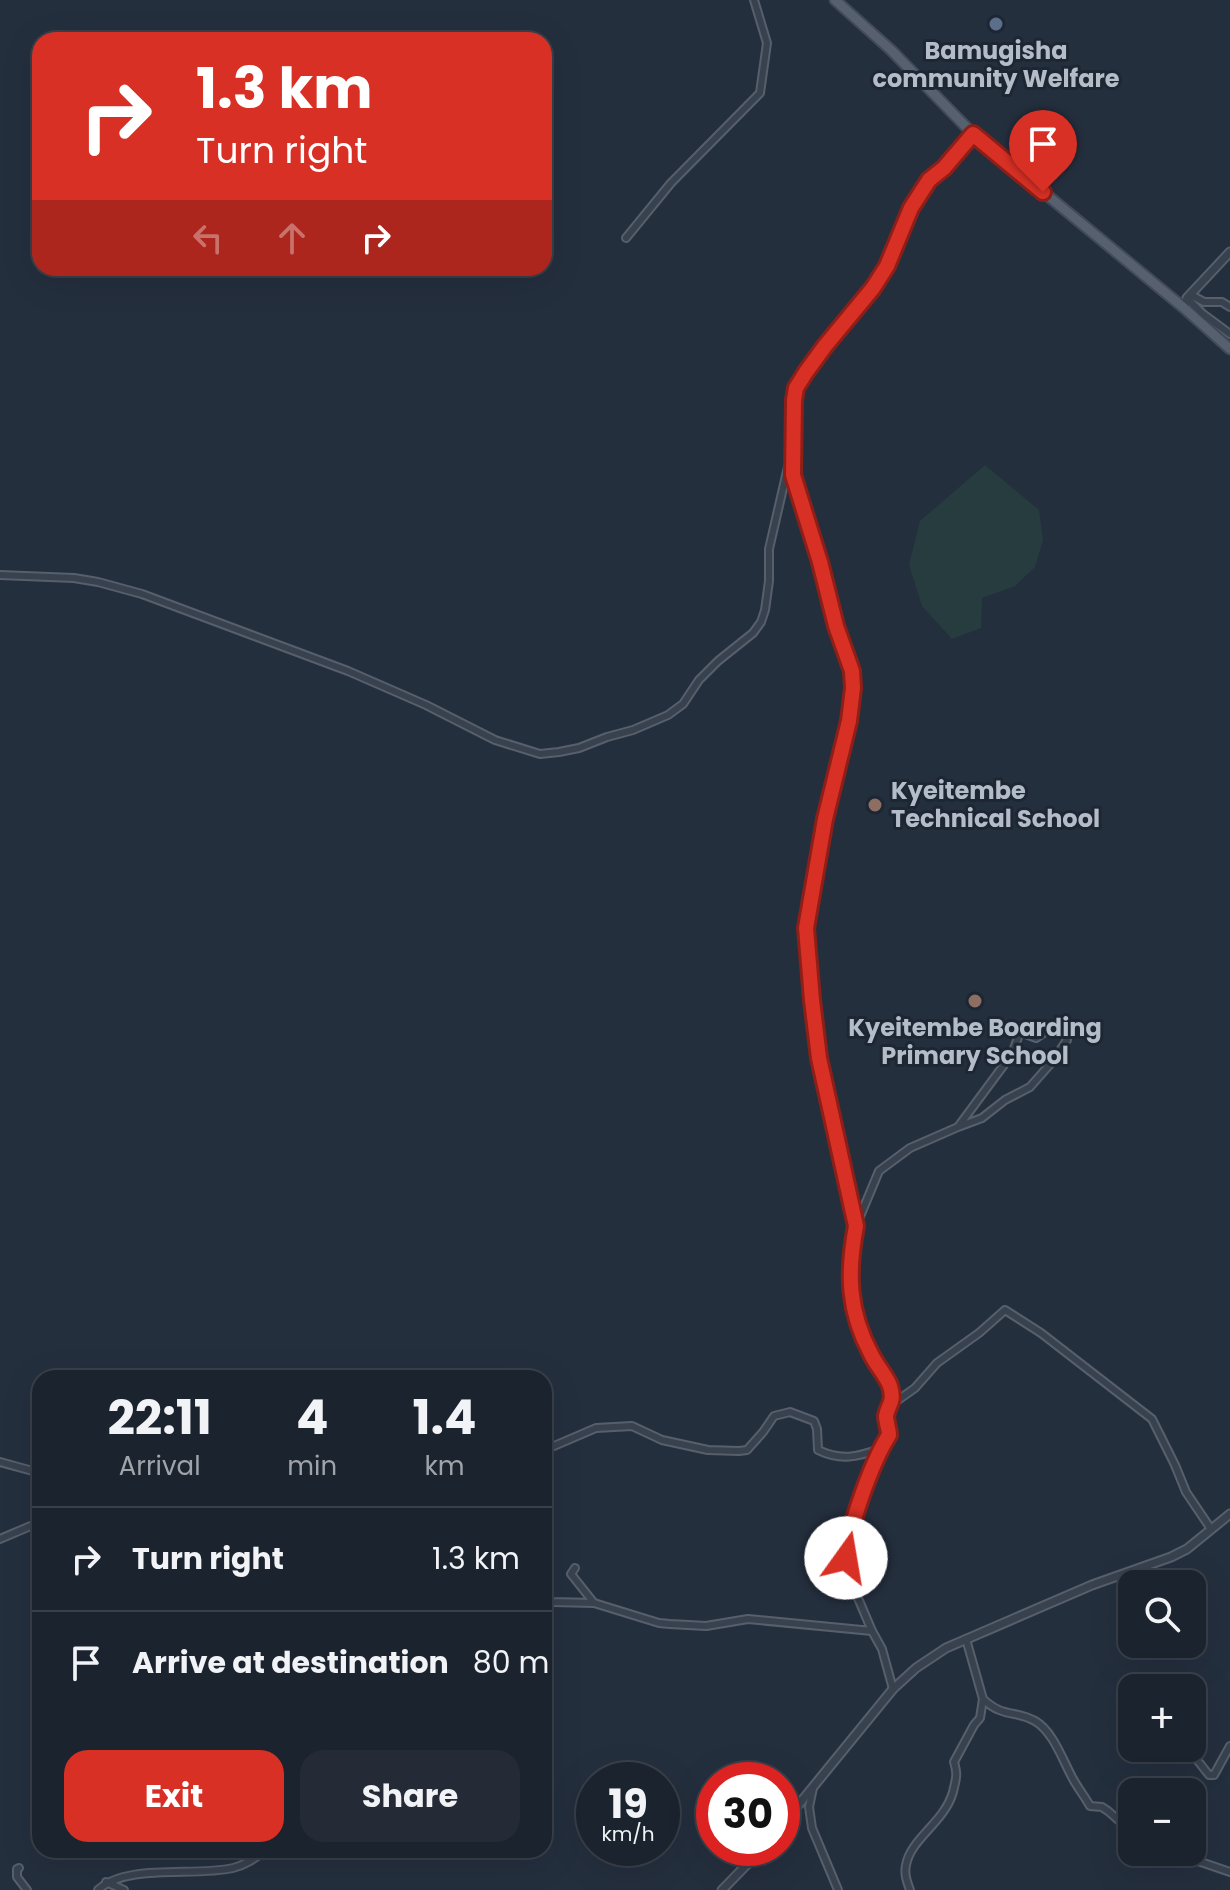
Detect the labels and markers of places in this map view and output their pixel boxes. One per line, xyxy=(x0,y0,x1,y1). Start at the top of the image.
marker: Bamugisha community Welfare xyxy=(987,15,1005,33)
place label: Bamugisha community Welfare xyxy=(872,34,1120,95)
pin xyxy=(1009,110,1077,192)
place label: Kyeitembe Technical School xyxy=(891,774,1100,835)
marker: Kyeitembe Technical School xyxy=(866,796,884,814)
marker: Kyeitembe Boarding Primary School xyxy=(966,992,984,1010)
place label: Kyeitembe Boarding Primary School xyxy=(848,1011,1102,1072)

